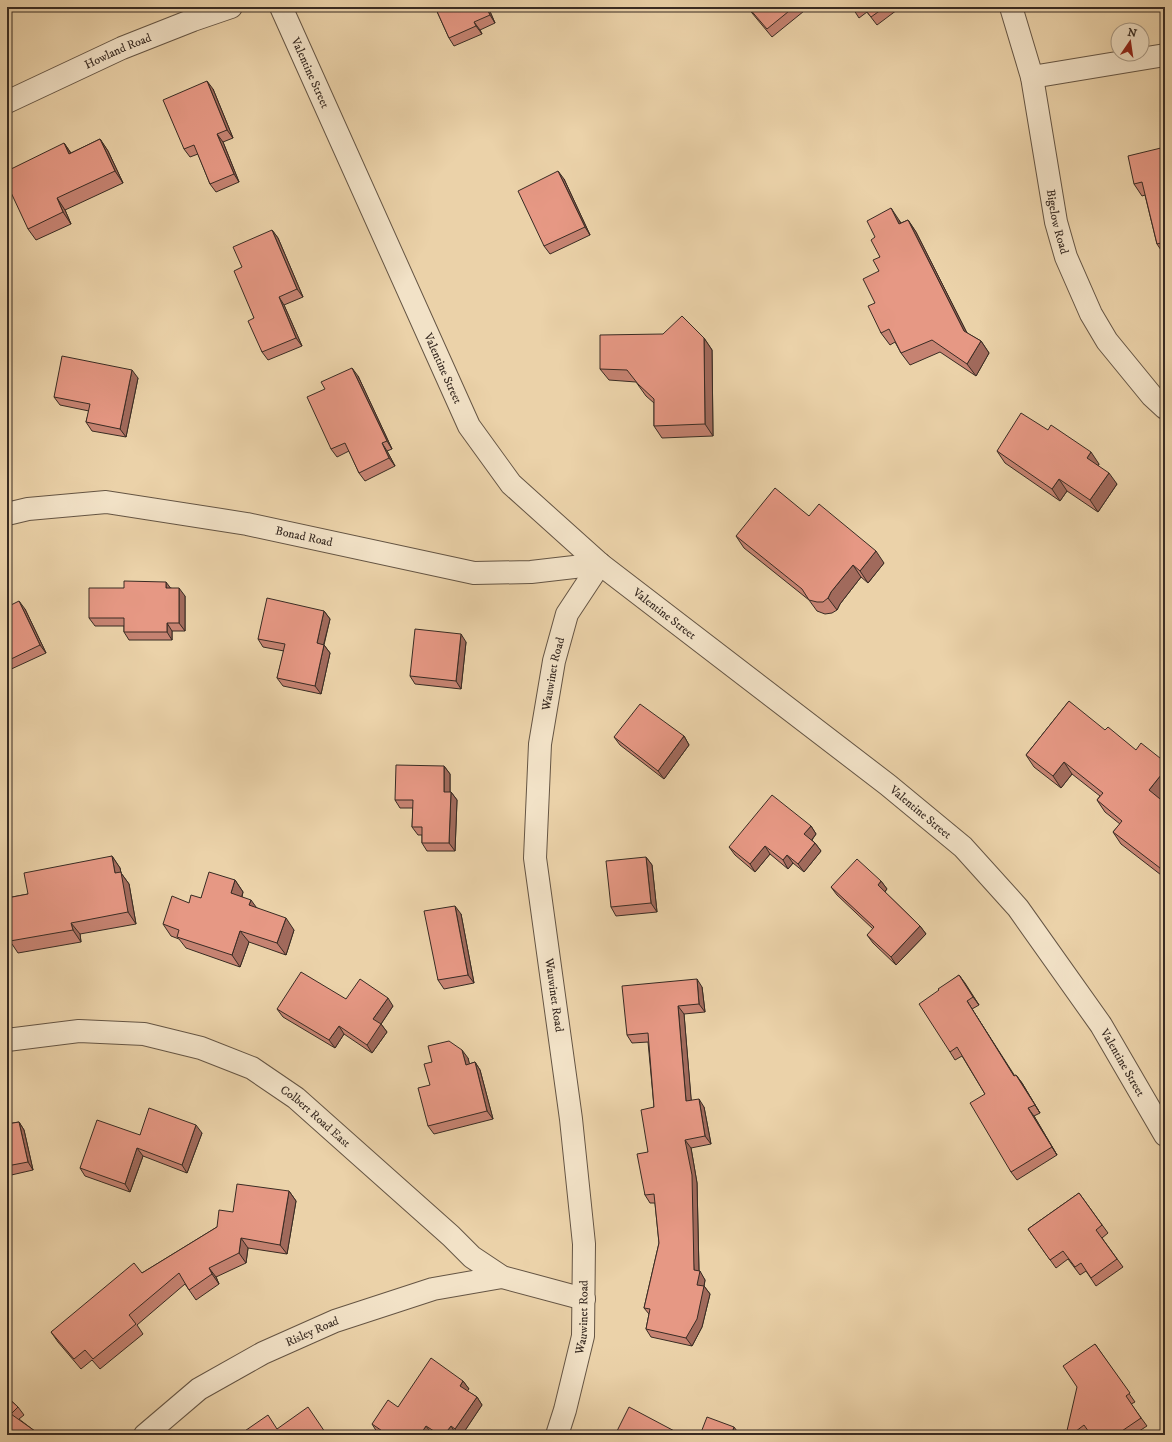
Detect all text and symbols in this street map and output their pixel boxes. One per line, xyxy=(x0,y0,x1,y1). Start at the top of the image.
north arrow xyxy=(1110,22,1150,62)
text: N xyxy=(1126,25,1138,41)
street label: Howland Road xyxy=(82,30,153,72)
street label: Valentine Street xyxy=(288,34,333,111)
street label: Bigelow Road xyxy=(1043,188,1072,256)
street label: Valentine Street xyxy=(420,330,466,406)
street label: Bonad Road xyxy=(274,523,334,550)
street label: Valentine Street xyxy=(629,584,699,643)
street label: Wauwinet Road xyxy=(538,635,568,713)
street label: Valentine Street xyxy=(886,781,955,842)
street label: Wauwinet Road xyxy=(541,956,567,1033)
street label: Valentine Street xyxy=(1097,1025,1149,1099)
street label: Colbert Road East xyxy=(278,1082,354,1151)
street label: Wauwinet Road xyxy=(571,1280,591,1357)
street label: Risley Road xyxy=(283,1313,340,1350)

